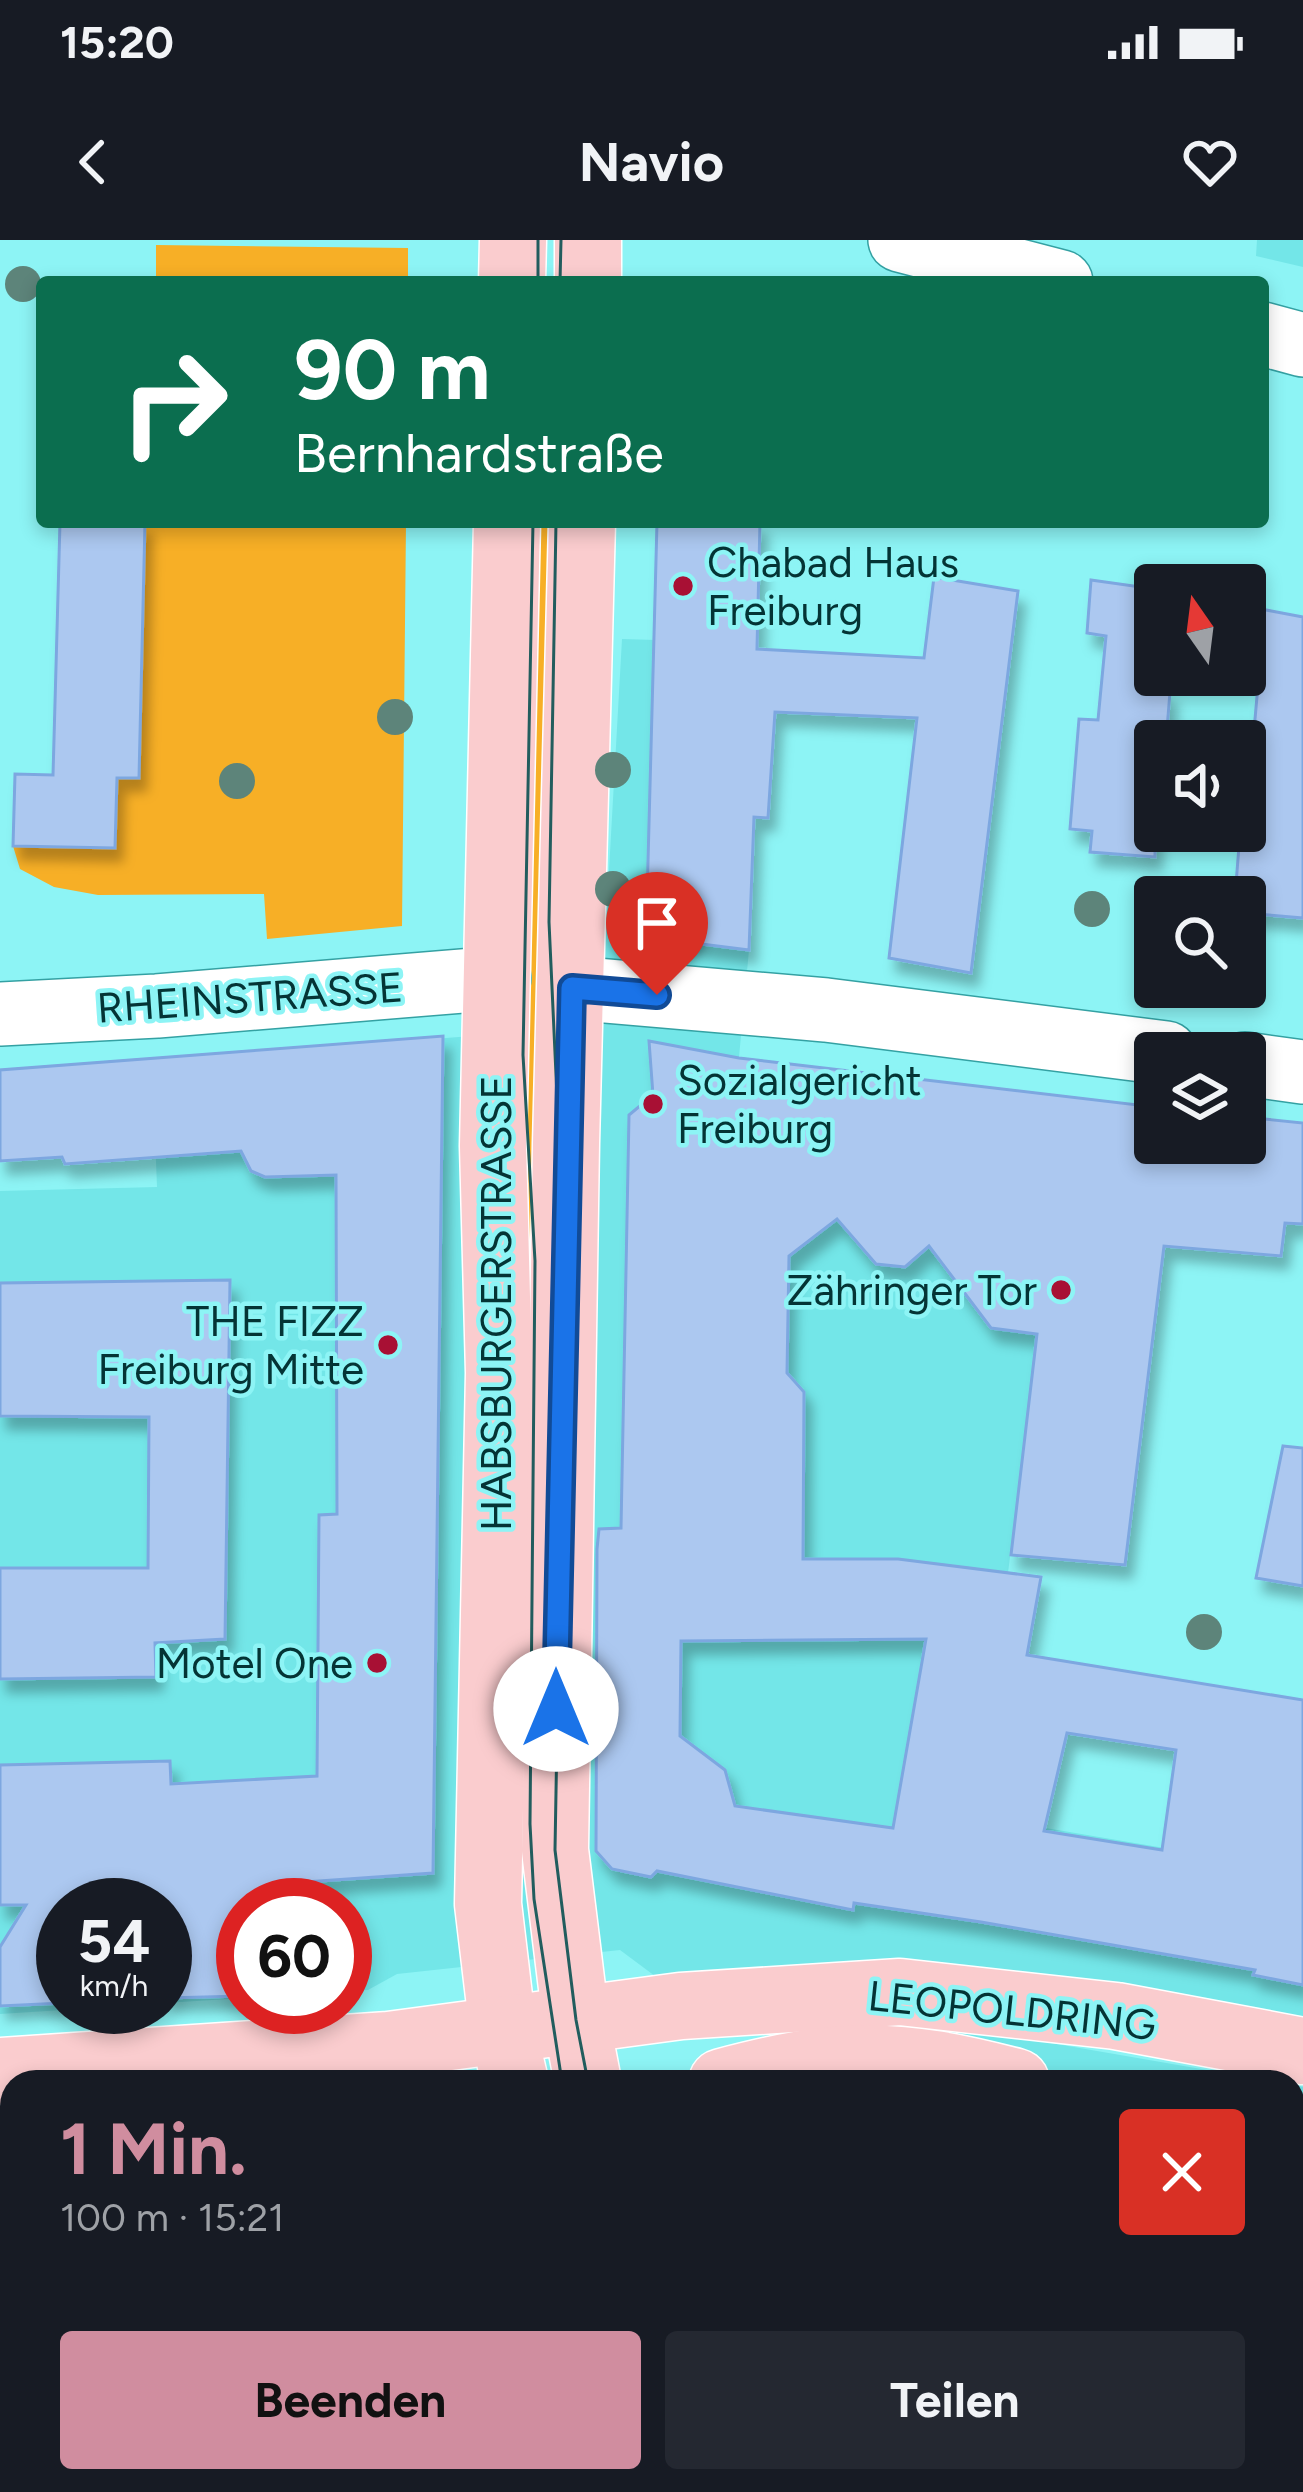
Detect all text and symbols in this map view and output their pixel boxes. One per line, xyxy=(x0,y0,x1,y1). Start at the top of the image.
text: 15:20 xyxy=(60,15,174,69)
icon: back xyxy=(60,129,126,195)
icon: heart xyxy=(1177,129,1243,195)
text: Navio xyxy=(579,130,724,195)
text: 90 m xyxy=(294,319,490,420)
icon: right xyxy=(96,324,252,480)
text: Bernhardstraße xyxy=(294,421,664,486)
place label: Chabad Haus Freiburg xyxy=(707,537,959,636)
north arrow xyxy=(1134,564,1266,696)
map controls xyxy=(1134,564,1266,1164)
marker: Chabad Haus Freiburg xyxy=(670,573,696,599)
button: sound xyxy=(1134,720,1266,852)
pin xyxy=(606,872,708,995)
button: search xyxy=(1134,876,1266,1008)
icon: arrive xyxy=(624,890,690,956)
street label: RHEINSTRASSE xyxy=(95,961,405,1034)
button: layers xyxy=(1134,1032,1266,1164)
place label: Sozialgericht Freiburg xyxy=(677,1055,922,1154)
street label: HABSBURGERSTRASSE xyxy=(471,1075,522,1531)
marker: Sozialgericht Freiburg xyxy=(640,1091,666,1117)
place label: Zähringer Tor xyxy=(787,1265,1037,1316)
marker: Zähringer Tor xyxy=(1048,1277,1074,1303)
place label: THE FIZZ Freiburg Mitte xyxy=(98,1296,364,1395)
marker: THE FIZZ Freiburg Mitte xyxy=(375,1332,401,1358)
place label: Motel One xyxy=(156,1638,353,1689)
position arrow xyxy=(493,1646,619,1772)
marker: Motel One xyxy=(364,1650,390,1676)
speed limit sign: 60 xyxy=(216,1878,372,2034)
text: 54 xyxy=(78,1905,150,1977)
text: km/h xyxy=(80,1967,148,2004)
street label: LEOPOLDRING xyxy=(866,1970,1158,2051)
text: 1 Min. xyxy=(60,2106,247,2192)
button: close xyxy=(1119,2109,1245,2235)
text: 100 m · 15:21 xyxy=(60,2194,284,2241)
button: Beenden xyxy=(60,2331,641,2469)
button: Teilen xyxy=(665,2331,1245,2469)

